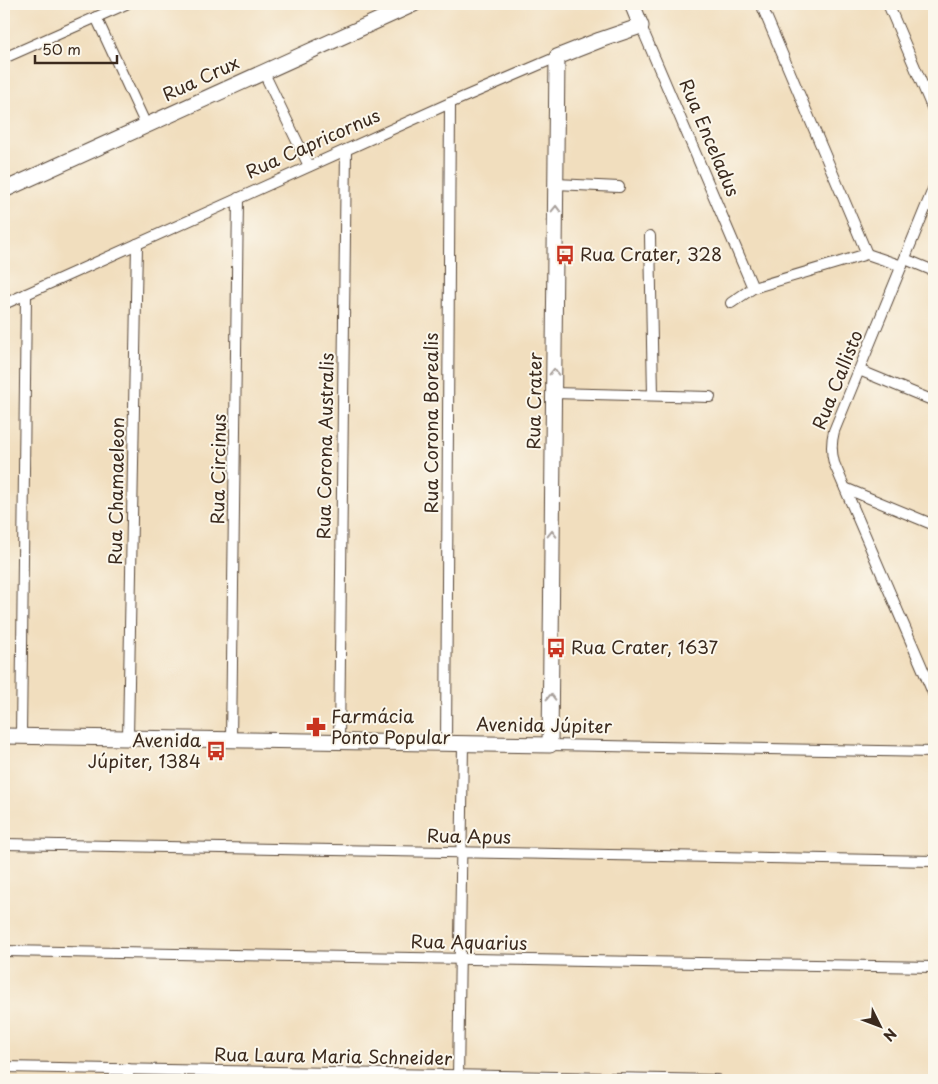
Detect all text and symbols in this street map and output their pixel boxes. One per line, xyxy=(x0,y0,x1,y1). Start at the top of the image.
scale bar xyxy=(35,32,118,64)
text: 50 m xyxy=(42,37,81,60)
street label: Rua Crux xyxy=(158,48,243,107)
street label: Rua Enceladus xyxy=(673,74,747,200)
street label: Rua Capricornus xyxy=(241,101,384,184)
one-way arrow xyxy=(551,205,561,212)
place label: Rua Crater, 328 xyxy=(580,240,722,267)
bus stop icon: Rua Crater, 328 xyxy=(554,244,576,266)
street label: Rua Callisto xyxy=(804,326,869,433)
street label: Rua Corona Borealis xyxy=(417,332,444,514)
street label: Rua Crater xyxy=(519,351,548,450)
street label: Rua Corona Australis xyxy=(309,352,340,540)
one-way arrow xyxy=(549,367,559,375)
street label: Rua Circinus xyxy=(203,413,232,525)
street label: Rua Chamaeleon xyxy=(101,417,130,565)
one-way arrow xyxy=(547,530,557,538)
place label: Rua Crater, 1637 xyxy=(571,633,719,660)
bus stop icon: Rua Crater, 1637 xyxy=(545,637,567,659)
one-way arrow xyxy=(546,692,556,700)
place label: Farmácia Ponto Popular xyxy=(331,702,451,750)
street label: Avenida Júpiter xyxy=(476,710,613,739)
pharmacy icon: Farmácia Ponto Popular xyxy=(305,716,327,738)
place label: Avenida Júpiter, 1384 xyxy=(88,726,202,774)
bus stop icon: Avenida Júpiter, 1384 xyxy=(205,740,227,762)
street label: Rua Apus xyxy=(427,821,511,850)
street label: Rua Aquarius xyxy=(411,927,528,956)
north arrow xyxy=(856,1002,906,1052)
text: N xyxy=(879,1024,902,1046)
street label: Rua Laura Maria Schneider xyxy=(214,1040,453,1071)

